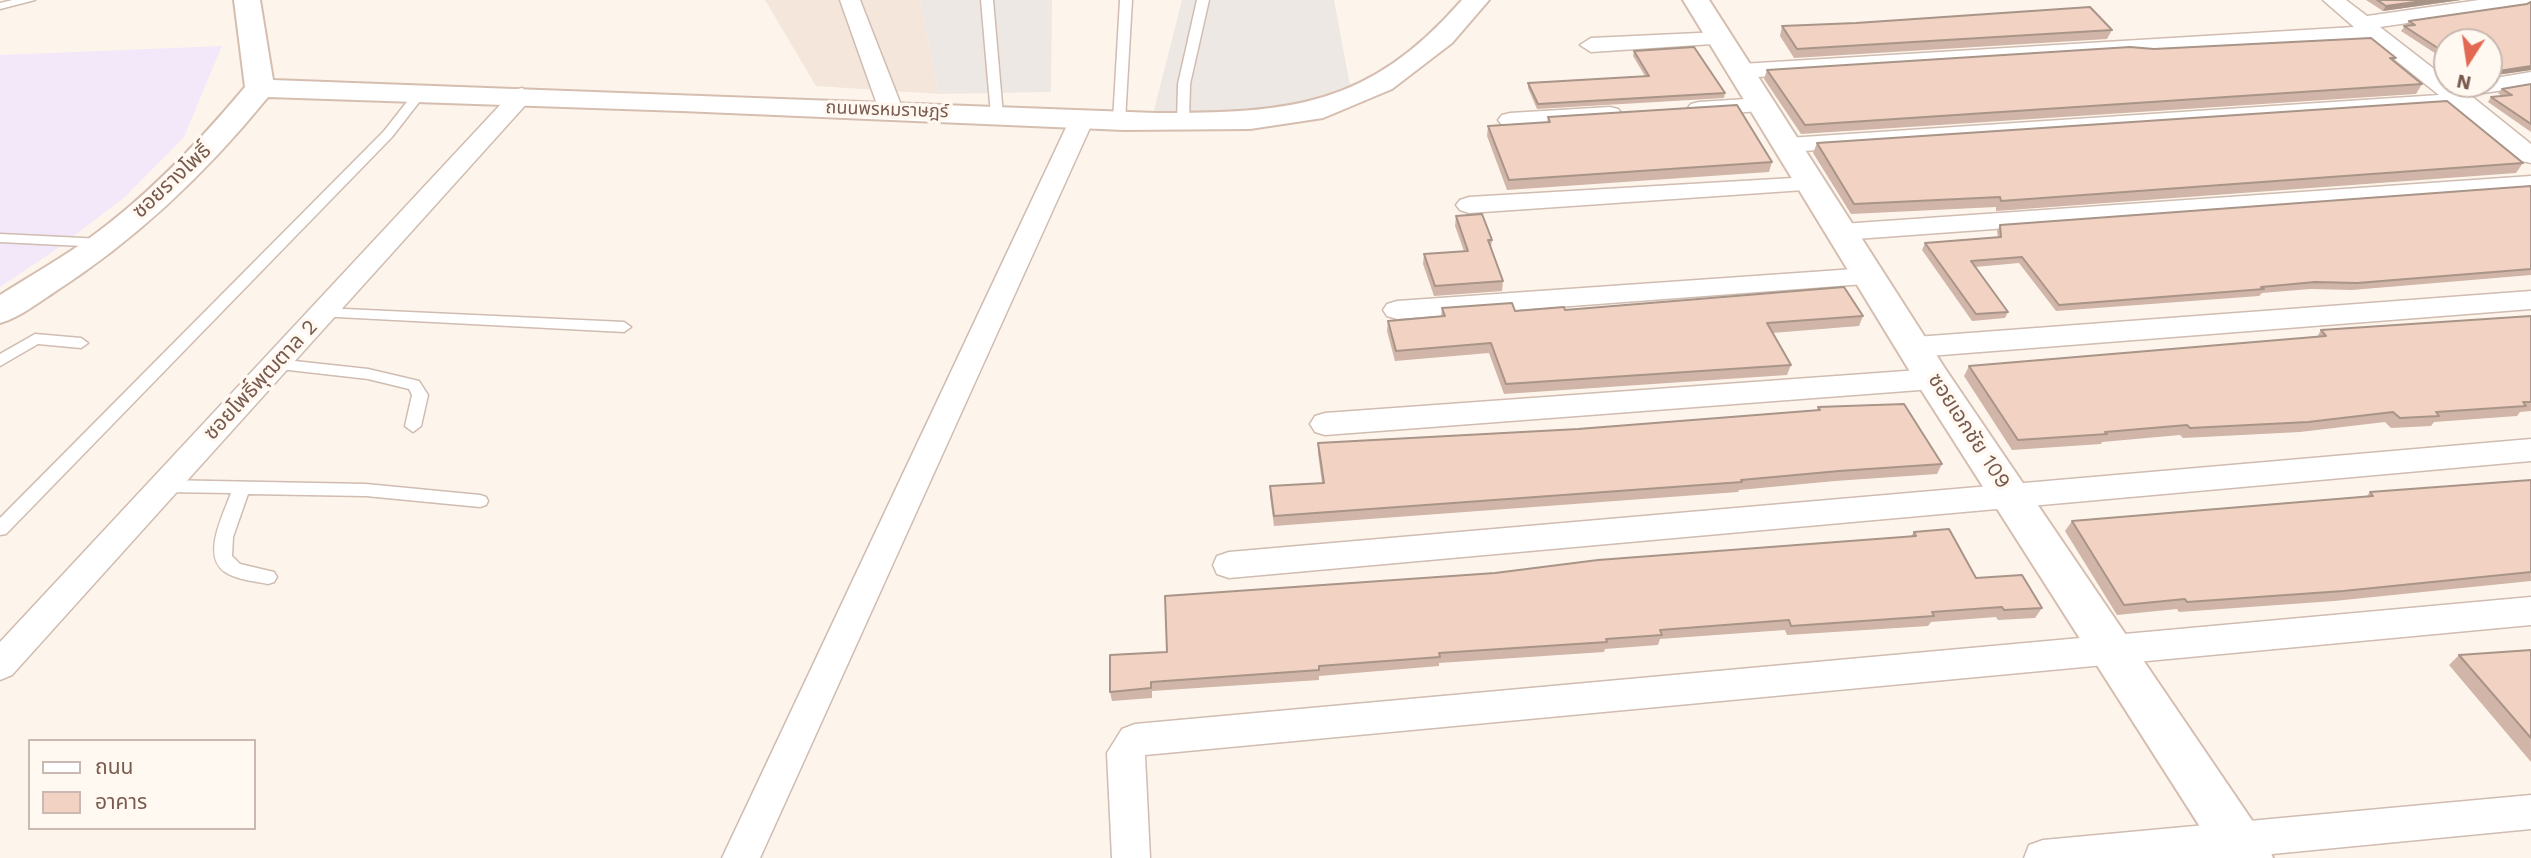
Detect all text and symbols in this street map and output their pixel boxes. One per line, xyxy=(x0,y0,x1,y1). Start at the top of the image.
north arrow xyxy=(2433,28,2503,98)
text: N xyxy=(2455,69,2473,95)
street label: ถนนพรหมราษฎร์ xyxy=(825,97,949,123)
street label: ซอยรางโพธิ์ xyxy=(127,138,217,224)
street label: ซอยโพธิ์พุฒตาล 2 xyxy=(199,315,323,445)
street label: ซอยเอกชัย 109 xyxy=(1922,369,2016,493)
legend xyxy=(28,739,256,830)
text: ถนน xyxy=(95,754,133,779)
text: อาคาร xyxy=(95,789,147,814)

